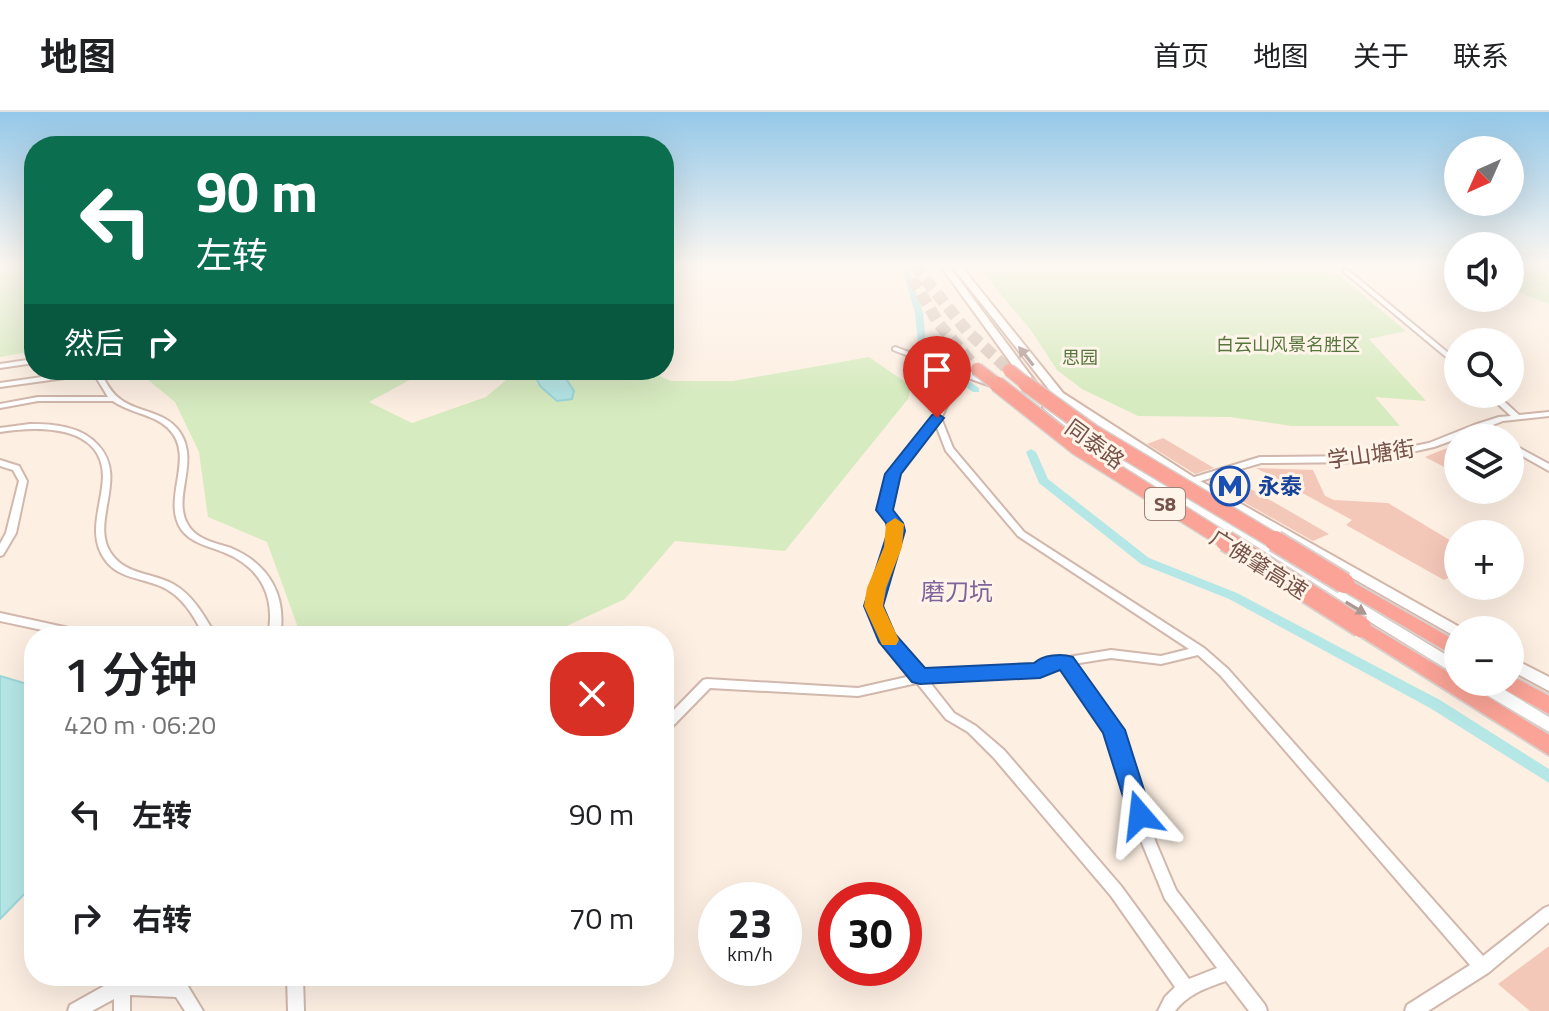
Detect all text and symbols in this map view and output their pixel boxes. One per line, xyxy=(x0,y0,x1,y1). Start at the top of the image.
text: 地图 xyxy=(40,27,116,85)
text: 首页 xyxy=(1153,34,1209,77)
text: 地图 xyxy=(1253,34,1309,77)
text: 关于 xyxy=(1353,34,1409,77)
text: 联系 xyxy=(1453,34,1509,77)
north arrow xyxy=(1444,136,1524,216)
map controls xyxy=(1444,136,1524,696)
text: 90 m xyxy=(196,149,318,234)
icon: left xyxy=(64,168,168,272)
text: 左转 xyxy=(196,227,268,282)
button: sound xyxy=(1444,232,1524,312)
text: 然后 xyxy=(64,320,124,366)
icon: right xyxy=(140,320,184,364)
button: search xyxy=(1444,328,1524,408)
park label: 白云山风景名胜区 xyxy=(1216,331,1360,358)
pin xyxy=(903,336,971,418)
park label: 思园 xyxy=(1062,344,1098,371)
one-way arrow xyxy=(1018,346,1035,366)
icon: arrive xyxy=(915,348,959,392)
street label: 同泰路 xyxy=(1058,411,1132,477)
button: layers xyxy=(1444,424,1524,504)
street label: 学山塘街 xyxy=(1325,431,1417,477)
metro station icon: 永泰 xyxy=(1209,465,1251,507)
place label: 永泰 xyxy=(1258,469,1302,503)
road number: S8 xyxy=(1145,488,1185,520)
street label: 广佛肇高速 xyxy=(1203,520,1315,608)
button: + xyxy=(1444,520,1524,600)
district label: 磨刀坑 xyxy=(921,573,993,609)
one-way arrow xyxy=(1345,600,1367,614)
button: − xyxy=(1444,616,1524,696)
text: 1 分钟 xyxy=(64,638,197,711)
button: close xyxy=(550,652,634,736)
text: 420 m · 06:20 xyxy=(64,705,216,744)
position arrow xyxy=(1098,773,1182,857)
text: 90 m xyxy=(569,791,634,837)
icon: left xyxy=(64,792,108,836)
text: 左转 xyxy=(132,792,192,838)
speed limit sign: 30 xyxy=(818,882,922,986)
text: 23 xyxy=(728,893,772,954)
text: 70 m xyxy=(569,895,634,941)
icon: right xyxy=(64,896,108,940)
text: 右转 xyxy=(132,896,192,942)
text: km/h xyxy=(727,938,773,969)

